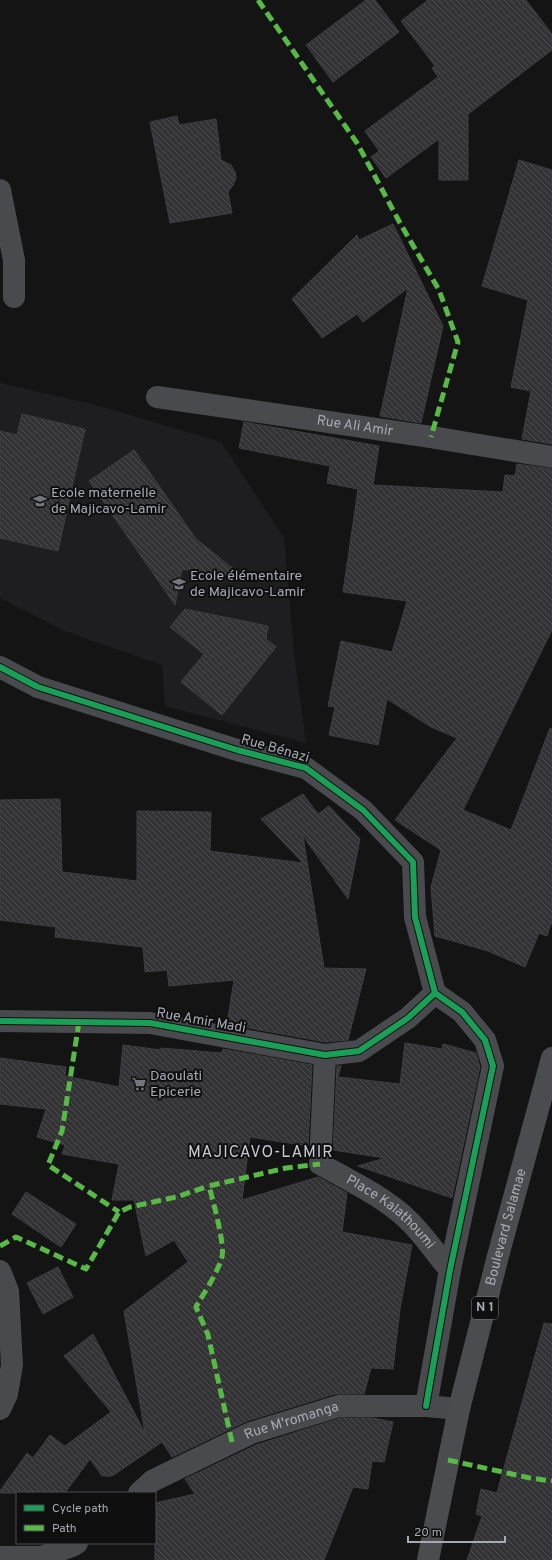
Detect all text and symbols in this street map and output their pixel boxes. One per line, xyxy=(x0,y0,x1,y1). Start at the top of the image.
street label: Rue Ali Amir xyxy=(316,412,395,440)
place label: Ecole maternelle de Majicavo-Lamir xyxy=(51,485,167,518)
school or university icon: Ecole maternelle de Majicavo-Lamir xyxy=(32,493,48,509)
place label: Ecole élémentaire de Majicavo-Lamir xyxy=(190,568,306,601)
school or university icon: Ecole élémentaire de Majicavo-Lamir xyxy=(171,576,187,592)
street label: Rue Bénazi xyxy=(239,731,311,767)
street label: Rue Amir Madi xyxy=(155,1005,247,1037)
place label: Daoulati Epicerie xyxy=(150,1068,202,1101)
supermarket icon: Daoulati Epicerie xyxy=(131,1076,147,1092)
district label: MAJICAVO-LAMIR xyxy=(188,1143,334,1163)
street label: Boulevard Salamae xyxy=(482,1167,530,1288)
street label: Place Kalathoumi xyxy=(343,1171,438,1252)
road number: N 1 xyxy=(472,1297,498,1319)
street label: Rue M'romanga xyxy=(241,1398,341,1444)
legend xyxy=(16,1492,156,1544)
text: Cycle path xyxy=(52,1501,109,1517)
scale bar xyxy=(408,1518,505,1544)
text: Path xyxy=(52,1521,77,1537)
text: 20 m xyxy=(414,1525,442,1541)

